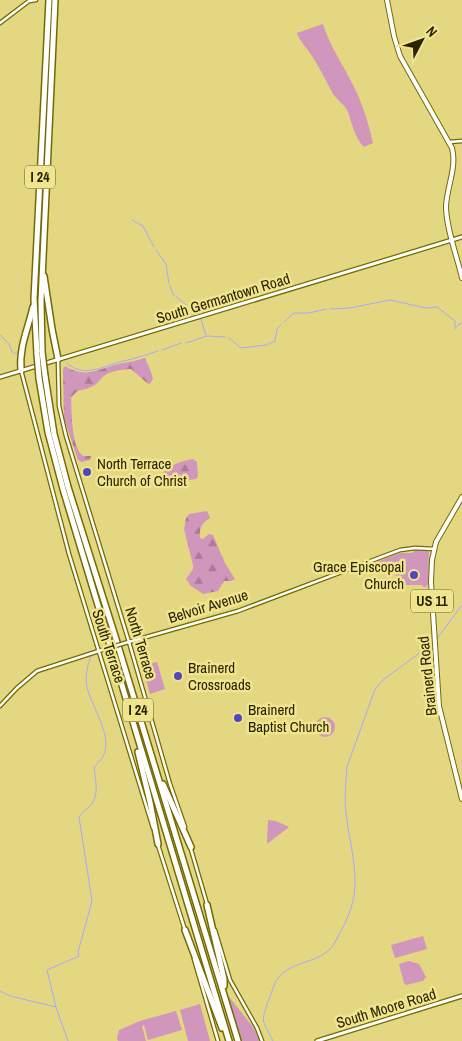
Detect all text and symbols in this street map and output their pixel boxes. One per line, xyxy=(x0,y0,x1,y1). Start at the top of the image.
north arrow xyxy=(397,15,447,65)
text: N xyxy=(422,22,441,41)
road number: I 24 xyxy=(25,166,55,188)
street label: South Germantown Road xyxy=(154,268,292,328)
place label: North Terrace Church of Christ xyxy=(97,453,187,491)
marker: North Terrace Church of Christ xyxy=(81,466,93,478)
place label: Grace Episcopal Church xyxy=(313,556,404,594)
marker: Grace Episcopal Church xyxy=(408,569,420,581)
street label: Belvoir Avenue xyxy=(165,584,251,628)
road number: US 11 xyxy=(411,590,453,612)
street label: North Terrace xyxy=(120,604,162,682)
street label: South Terrace xyxy=(87,606,131,686)
street label: Brainerd Road xyxy=(412,635,442,717)
place label: Brainerd Crossroads xyxy=(188,657,251,695)
marker: Brainerd Crossroads xyxy=(172,670,184,682)
road number: I 24 xyxy=(123,698,153,722)
place label: Brainerd Baptist Church xyxy=(248,699,329,737)
marker: Brainerd Baptist Church xyxy=(232,712,244,724)
street label: South Moore Road xyxy=(334,983,438,1033)

